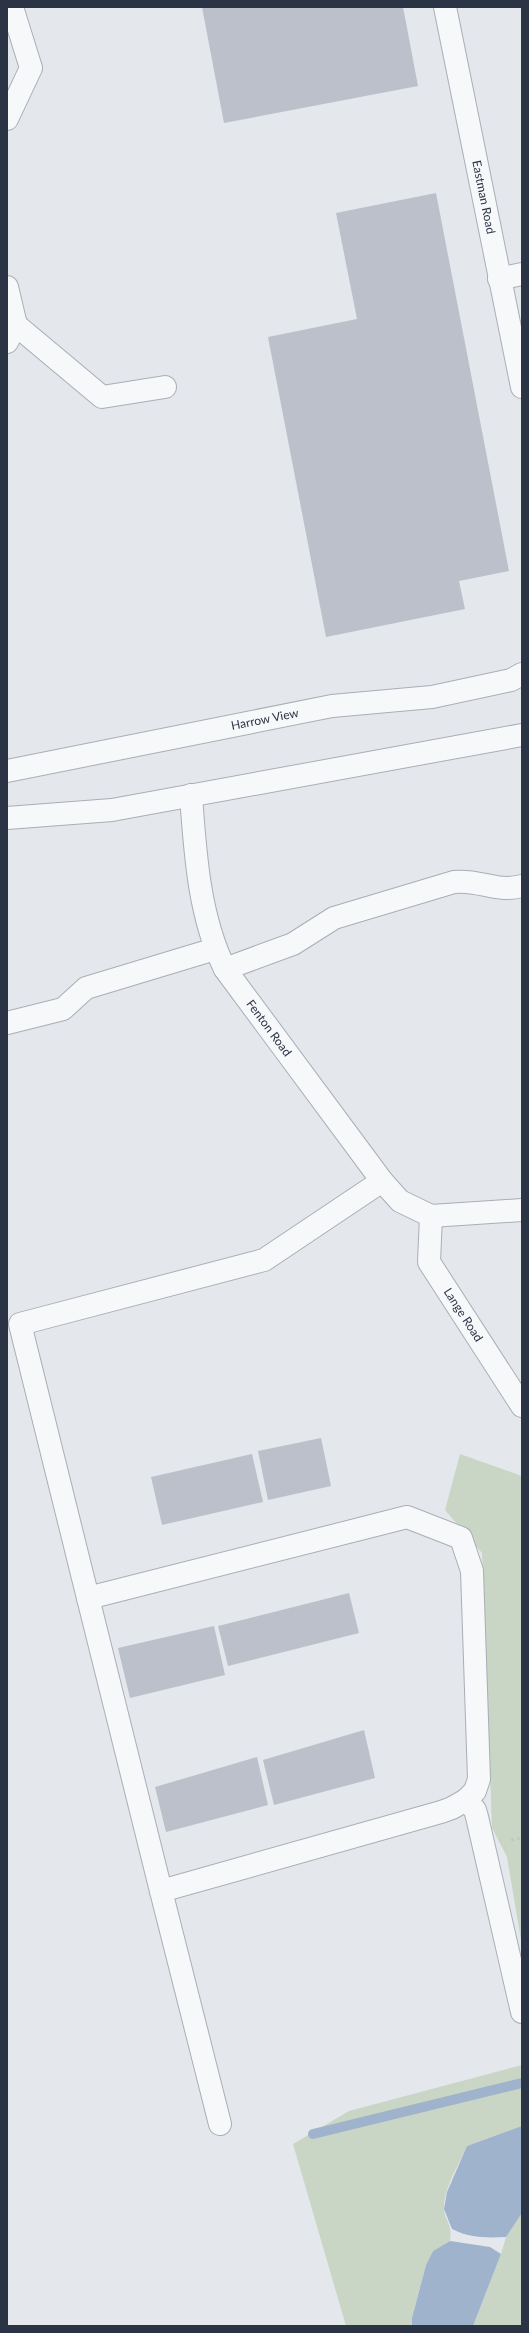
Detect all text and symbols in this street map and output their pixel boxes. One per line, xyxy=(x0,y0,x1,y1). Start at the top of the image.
street label: Eastman Road xyxy=(469,159,499,235)
street label: Harrow View xyxy=(230,705,301,733)
street label: Fenton Road xyxy=(243,997,295,1059)
street label: Lange Road xyxy=(441,1285,486,1344)

